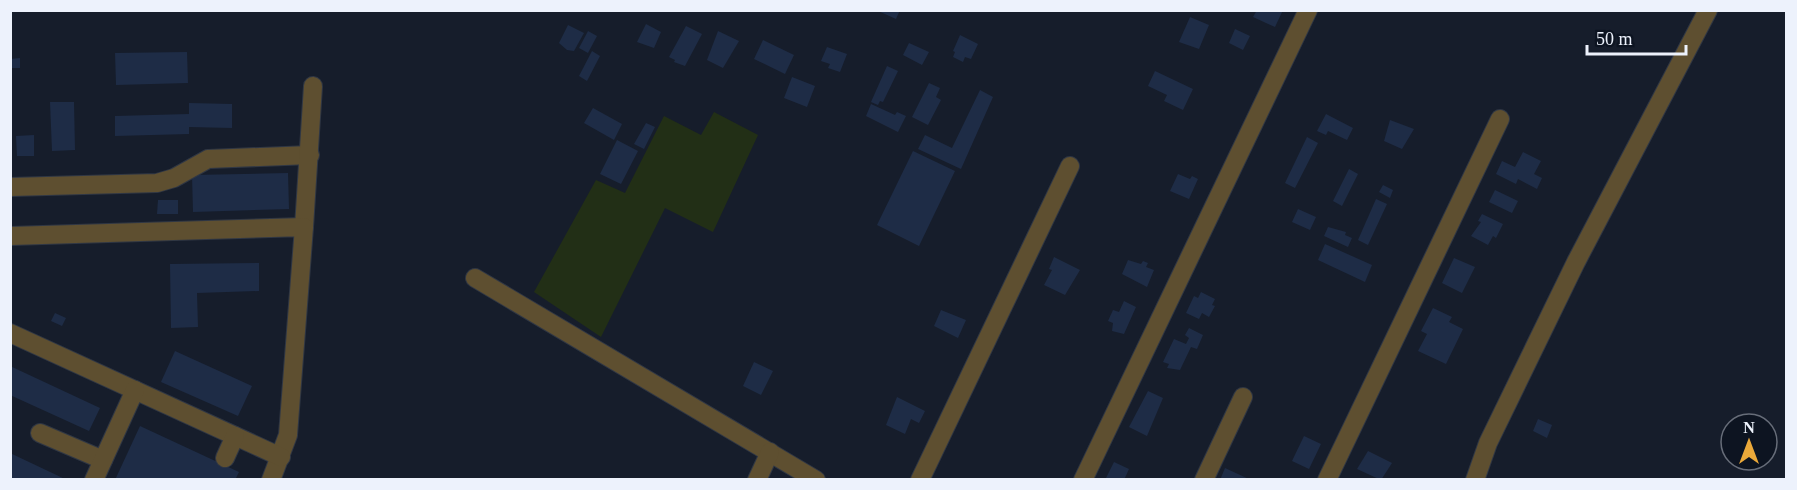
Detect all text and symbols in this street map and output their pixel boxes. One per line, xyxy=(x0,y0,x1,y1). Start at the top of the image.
scale bar xyxy=(1587,18,1686,56)
text: 50 m xyxy=(1596,29,1633,49)
north arrow xyxy=(1719,412,1779,472)
text: N xyxy=(1743,419,1755,436)

